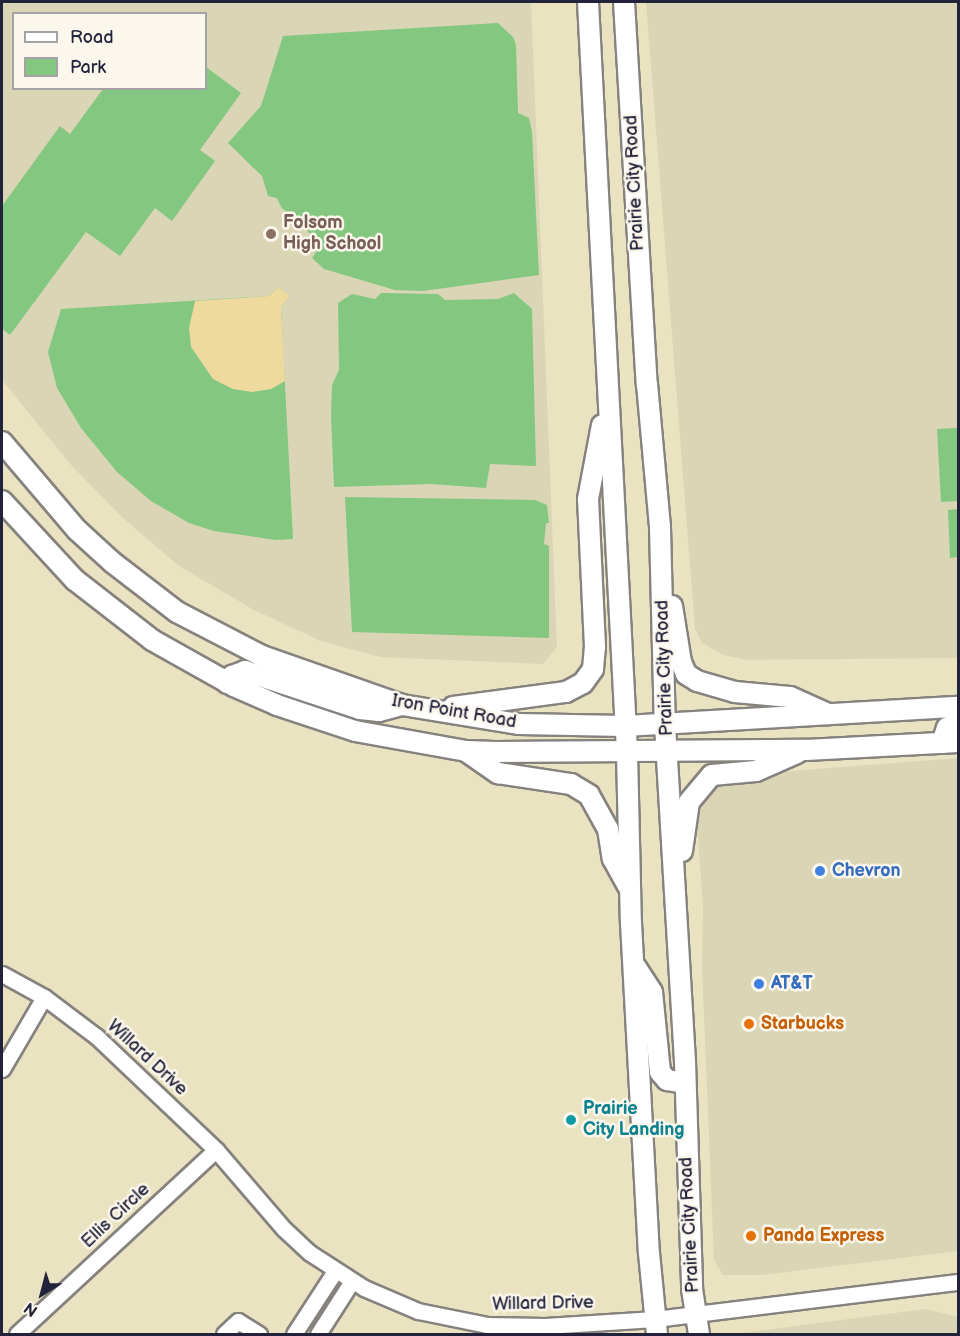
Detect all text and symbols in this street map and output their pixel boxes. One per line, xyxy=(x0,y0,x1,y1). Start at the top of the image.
legend xyxy=(12,12,207,90)
text: Road xyxy=(70,27,114,48)
text: Park xyxy=(70,57,106,78)
street label: Prairie City Road xyxy=(621,114,649,252)
place label: Folsom High School xyxy=(283,213,381,256)
marker: Folsom High School xyxy=(264,227,278,241)
street label: Prairie City Road xyxy=(652,599,678,737)
street label: Iron Point Road xyxy=(390,690,518,734)
place label: Chevron xyxy=(832,860,901,882)
marker: Chevron xyxy=(813,864,827,878)
place label: AT&T xyxy=(771,973,813,995)
marker: AT&T xyxy=(752,977,766,991)
place label: Starbucks xyxy=(761,1013,844,1035)
street label: Willard Drive xyxy=(103,1015,191,1101)
marker: Starbucks xyxy=(742,1017,756,1031)
place label: Prairie City Landing xyxy=(583,1099,685,1142)
marker: Prairie City Landing xyxy=(564,1113,578,1127)
street label: Prairie City Road xyxy=(676,1156,704,1294)
street label: Ellis Circle xyxy=(77,1179,155,1253)
place label: Panda Express xyxy=(763,1225,884,1247)
marker: Panda Express xyxy=(744,1229,758,1243)
north arrow xyxy=(12,1264,72,1324)
street label: Willard Drive xyxy=(492,1292,594,1316)
text: N xyxy=(21,1298,42,1320)

